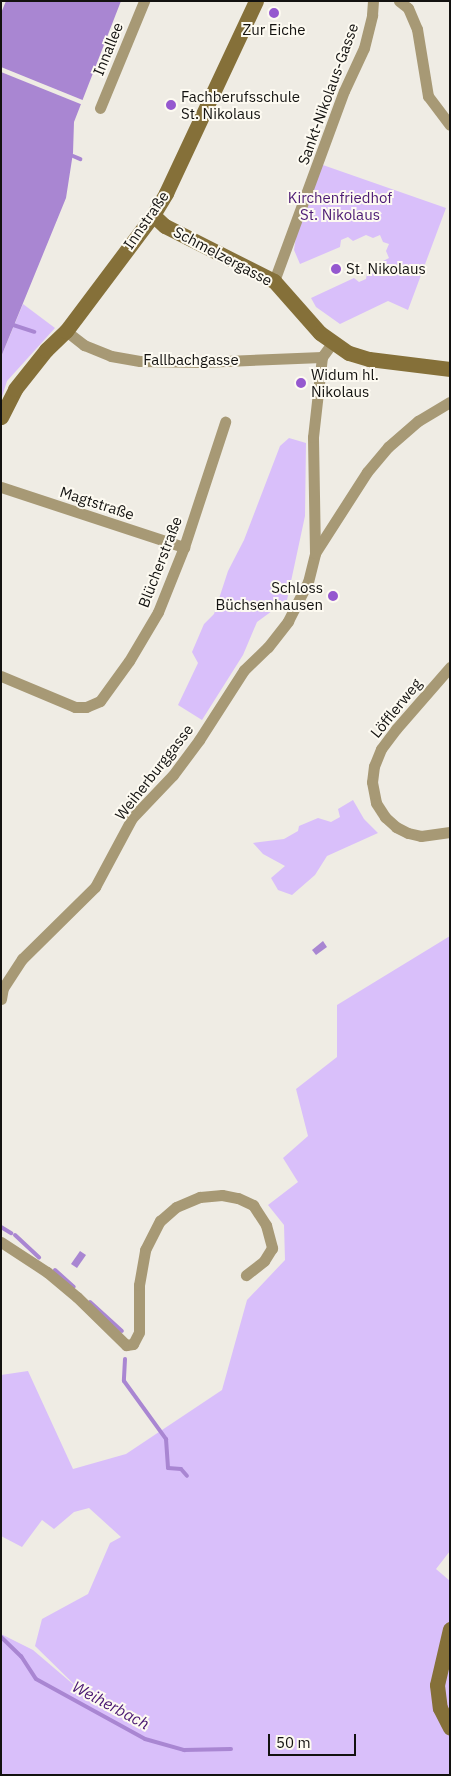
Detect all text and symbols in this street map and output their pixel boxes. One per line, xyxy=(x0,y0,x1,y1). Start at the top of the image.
marker: Zur Eiche xyxy=(268,7,280,19)
street label: Innallee xyxy=(89,20,127,78)
place label: Zur Eiche xyxy=(243,21,305,39)
street label: Sankt-Nikolaus-Gasse xyxy=(294,21,362,167)
place label: Fachberufsschule St. Nikolaus xyxy=(181,87,300,122)
marker: Fachberufsschule St. Nikolaus xyxy=(165,99,177,111)
street label: Innstraße xyxy=(119,187,173,253)
park label: Kirchenfriedhof St. Nikolaus xyxy=(288,188,392,223)
street label: Schmelzergasse xyxy=(171,222,275,290)
place label: St. Nikolaus xyxy=(346,260,426,278)
marker: St. Nikolaus xyxy=(330,263,342,275)
street label: Fallbachgasse xyxy=(143,351,239,369)
place label: Widum hl. Nikolaus xyxy=(311,365,379,400)
marker: Widum hl. Nikolaus xyxy=(295,377,307,389)
street label: Magtstraße xyxy=(58,483,136,523)
street label: Blücherstraße xyxy=(134,514,186,610)
place label: Schloss Büchsenhausen xyxy=(215,578,323,613)
marker: Schloss Büchsenhausen xyxy=(327,590,339,602)
street label: Löfflerweg xyxy=(367,675,425,741)
street label: Weiherburggasse xyxy=(111,721,197,823)
water label: Weiherbach xyxy=(69,1677,153,1733)
scale bar xyxy=(271,1724,358,1756)
text: 50 m xyxy=(276,1733,311,1752)

